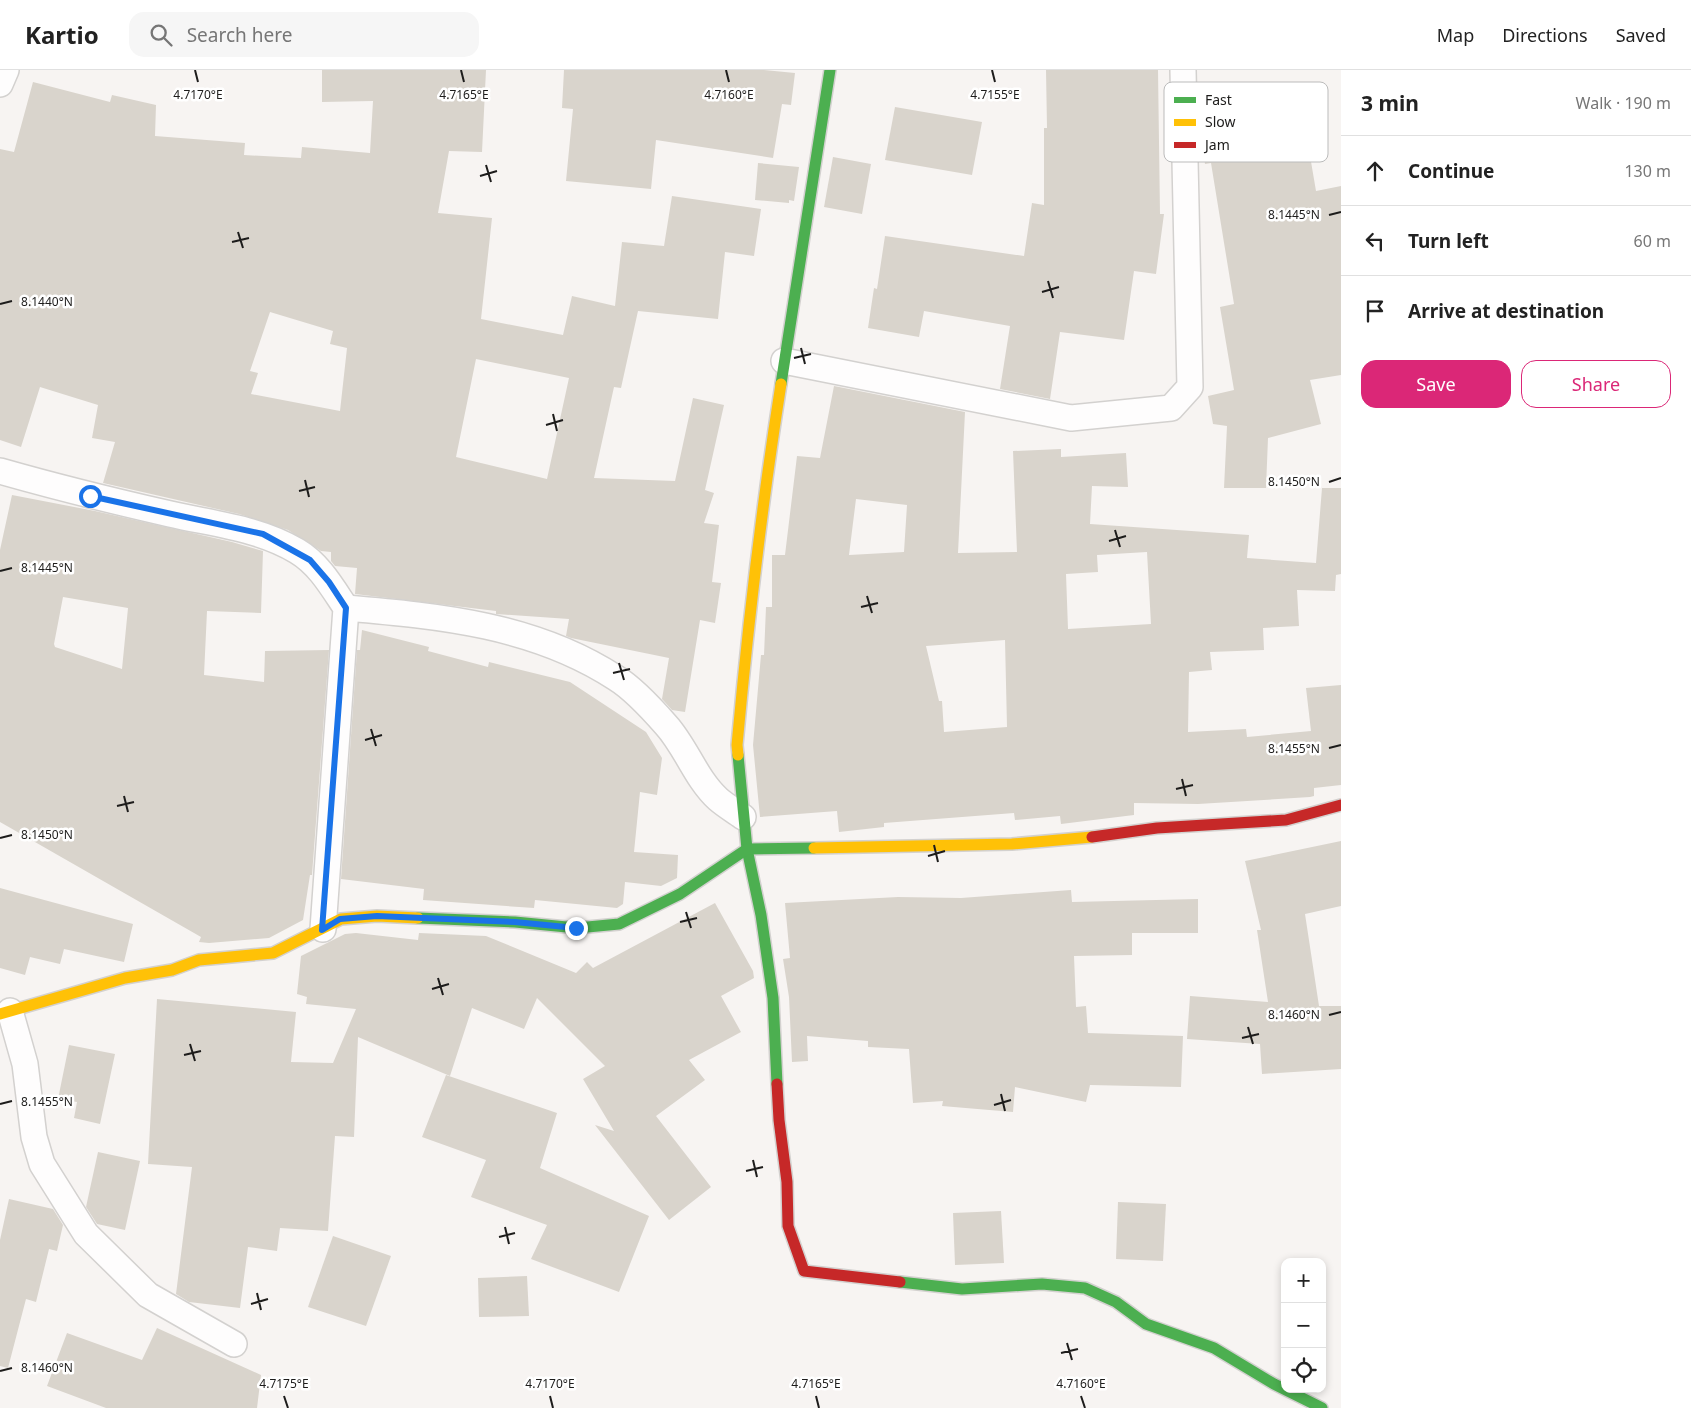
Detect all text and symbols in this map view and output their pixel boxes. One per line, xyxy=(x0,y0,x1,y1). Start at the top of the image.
search box xyxy=(129,12,479,57)
text: Kartio xyxy=(25,18,99,51)
icon: search xyxy=(147,21,175,49)
text: Search here xyxy=(187,22,292,48)
text: Map xyxy=(1437,23,1474,47)
text: Directions xyxy=(1502,23,1588,47)
text: Saved xyxy=(1616,23,1666,47)
legend xyxy=(1164,82,1328,162)
text: 4.7170°E xyxy=(173,86,223,103)
text: 4.7165°E xyxy=(439,86,489,103)
text: 4.7160°E xyxy=(704,86,754,103)
text: 4.7155°E xyxy=(970,86,1020,103)
text: 3 min xyxy=(1361,89,1419,117)
text: Fast xyxy=(1205,90,1232,109)
text: Walk · 190 m xyxy=(1576,92,1671,114)
text: Slow xyxy=(1205,112,1236,131)
text: Jam xyxy=(1203,135,1230,154)
icon: ahead xyxy=(1361,157,1389,185)
text: Continue xyxy=(1408,158,1494,184)
text: 130 m xyxy=(1624,160,1671,182)
text: 8.1445°N xyxy=(1268,206,1320,223)
icon: left xyxy=(1361,227,1389,255)
text: Turn left xyxy=(1408,228,1489,254)
text: 60 m xyxy=(1634,230,1671,252)
text: 8.1440°N xyxy=(21,293,73,310)
icon: arrive xyxy=(1361,297,1389,325)
text: Arrive at destination xyxy=(1408,298,1604,324)
button: Save xyxy=(1361,360,1511,408)
button: Share xyxy=(1521,360,1671,408)
text: 8.1450°N xyxy=(1268,473,1320,490)
route start xyxy=(79,485,102,508)
text: 8.1445°N xyxy=(21,559,73,576)
text: 8.1455°N xyxy=(1268,740,1320,757)
text: 8.1450°N xyxy=(21,826,73,843)
route end xyxy=(565,917,588,940)
text: 8.1460°N xyxy=(1268,1006,1320,1023)
text: 8.1455°N xyxy=(21,1093,73,1110)
map controls xyxy=(1281,1258,1326,1393)
button: + xyxy=(1281,1258,1326,1303)
button: − xyxy=(1281,1303,1326,1348)
button: locate xyxy=(1281,1348,1326,1393)
text: 8.1460°N xyxy=(21,1359,73,1376)
text: 4.7175°E xyxy=(259,1375,309,1392)
text: 4.7170°E xyxy=(525,1375,575,1392)
text: 4.7165°E xyxy=(791,1375,841,1392)
text: 4.7160°E xyxy=(1056,1375,1106,1392)

